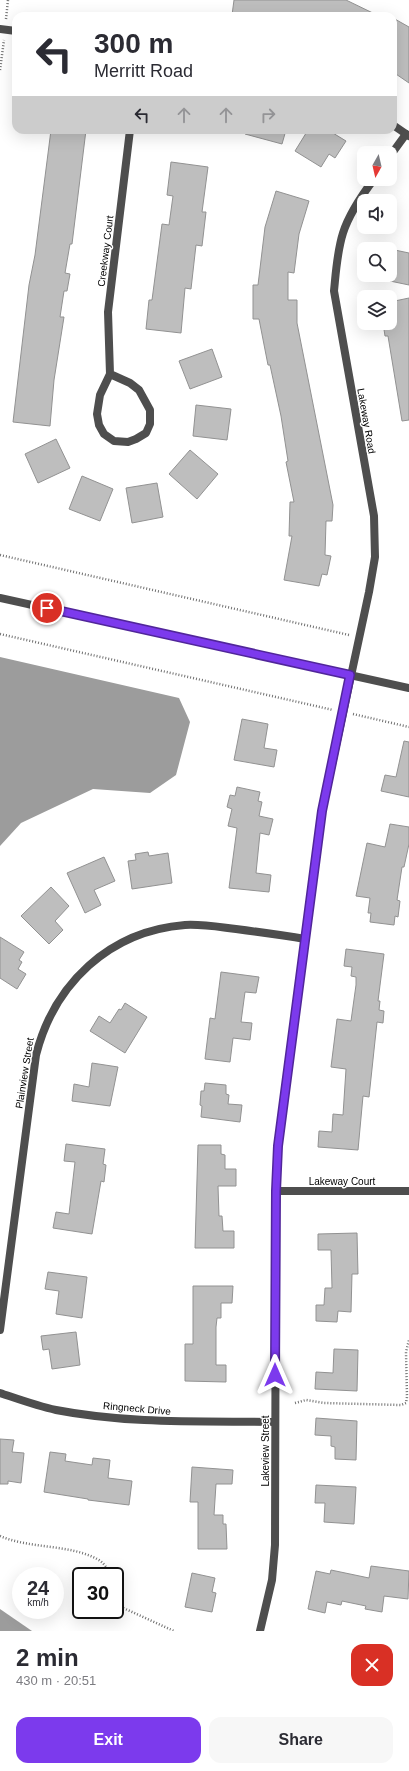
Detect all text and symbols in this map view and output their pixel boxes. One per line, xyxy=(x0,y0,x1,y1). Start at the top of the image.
icon: left xyxy=(28,28,80,80)
text: 300 m xyxy=(94,28,173,59)
text: Merritt Road xyxy=(94,61,193,81)
icon: left xyxy=(131,104,153,126)
icon: ahead xyxy=(173,104,195,126)
icon: ahead xyxy=(215,104,237,126)
icon: right xyxy=(257,104,279,126)
north arrow xyxy=(357,146,397,186)
map controls xyxy=(357,146,397,330)
button: sound xyxy=(357,194,397,234)
street label: Creekway Court xyxy=(96,215,115,287)
button: search xyxy=(357,242,397,282)
button: layers xyxy=(357,290,397,330)
street label: Lakeway Road xyxy=(355,388,378,455)
pin xyxy=(30,591,64,625)
icon: arrive xyxy=(36,597,58,619)
street label: Plainview Street xyxy=(13,1037,36,1109)
street label: Lakeway Court xyxy=(309,1176,376,1187)
position arrow xyxy=(254,1354,296,1396)
street label: Ringneck Drive xyxy=(103,1400,172,1417)
street label: Lakeview Street xyxy=(260,1415,271,1487)
speed limit sign: 30 xyxy=(72,1567,124,1619)
text: 24 xyxy=(27,1577,49,1599)
text: km/h xyxy=(27,1597,49,1608)
text: 2 min xyxy=(16,1644,79,1671)
button: close xyxy=(351,1644,393,1686)
text: 430 m · 20:51 xyxy=(16,1673,96,1688)
button: Exit xyxy=(16,1717,201,1763)
button: Share xyxy=(209,1717,393,1763)

